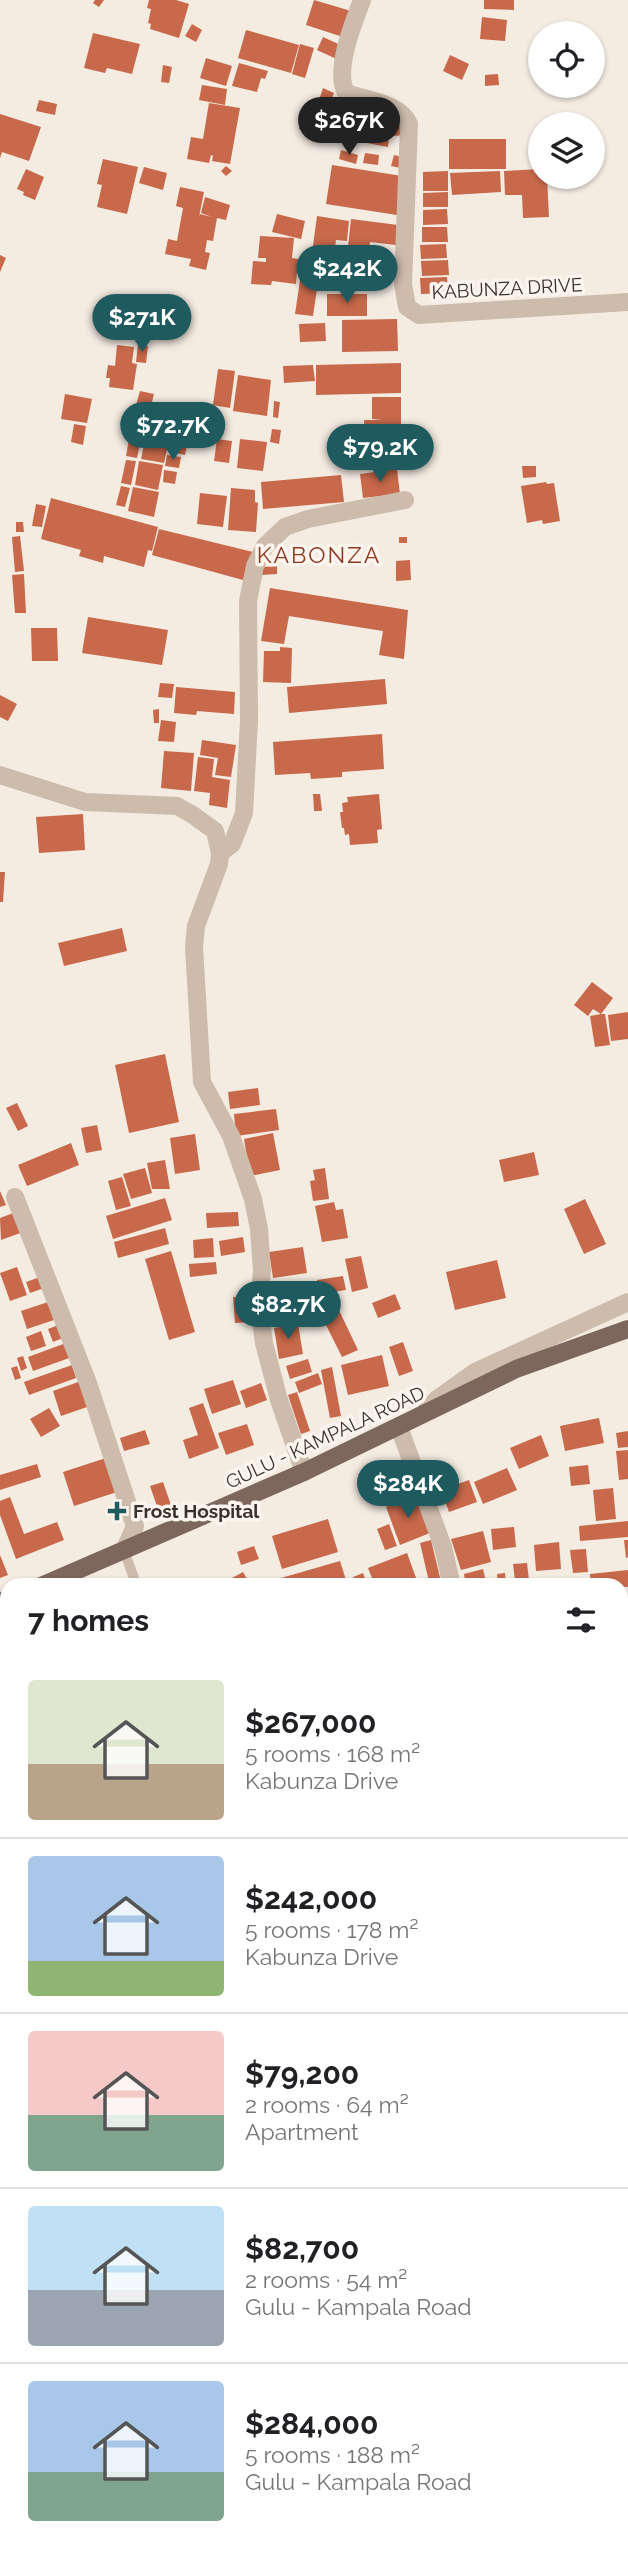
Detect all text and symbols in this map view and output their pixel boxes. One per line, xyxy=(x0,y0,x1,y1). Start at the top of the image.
map controls xyxy=(528,21,605,189)
button: locate xyxy=(528,21,605,98)
pin: $267K xyxy=(300,97,398,157)
text: $267K xyxy=(314,106,384,133)
button: layers xyxy=(528,112,605,189)
pin: $242K xyxy=(298,246,396,305)
text: $242K xyxy=(312,254,382,281)
street label: KABUNZA DRIVE xyxy=(431,273,583,303)
pin: $271K xyxy=(93,294,191,354)
text: $271K xyxy=(108,303,176,330)
pin: $72.7K xyxy=(116,402,230,462)
text: $72.7K xyxy=(136,411,210,438)
pin: $79.2K xyxy=(323,424,437,484)
text: $79.2K xyxy=(343,433,417,460)
district label: KABONZA xyxy=(257,541,381,568)
pin: $82.7K xyxy=(231,1282,345,1341)
text: $82.7K xyxy=(251,1290,325,1317)
street label: GULU - KAMPALA ROAD xyxy=(222,1381,428,1493)
pin: $284K xyxy=(359,1460,457,1520)
text: $284K xyxy=(373,1469,443,1496)
place label: Frost Hospital xyxy=(133,1500,260,1522)
marker: Frost Hospital xyxy=(107,1501,127,1521)
icon: filters xyxy=(562,1601,600,1639)
text: 7 homes xyxy=(28,1603,149,1638)
text: $267,000 xyxy=(245,1705,377,1740)
icon: home xyxy=(84,1708,168,1792)
text: 5 rooms · 168 m² xyxy=(245,1740,420,1767)
text: Kabunza Drive xyxy=(245,1767,398,1794)
text: $242,000 xyxy=(245,1881,377,1916)
icon: home xyxy=(84,1884,168,1968)
text: 5 rooms · 178 m² xyxy=(245,1916,418,1943)
text: Kabunza Drive xyxy=(245,1943,398,1970)
text: $79,200 xyxy=(245,2056,359,2091)
icon: home xyxy=(84,2059,168,2143)
text: 2 rooms · 64 m² xyxy=(245,2091,409,2118)
text: Apartment xyxy=(245,2118,359,2145)
text: $82,700 xyxy=(245,2231,359,2266)
icon: home xyxy=(84,2234,168,2318)
text: 2 rooms · 54 m² xyxy=(245,2266,407,2293)
text: Gulu - Kampala Road xyxy=(245,2293,472,2320)
text: $284,000 xyxy=(245,2406,378,2441)
icon: home xyxy=(84,2409,168,2493)
text: 5 rooms · 188 m² xyxy=(245,2441,420,2468)
text: Gulu - Kampala Road xyxy=(245,2468,472,2495)

